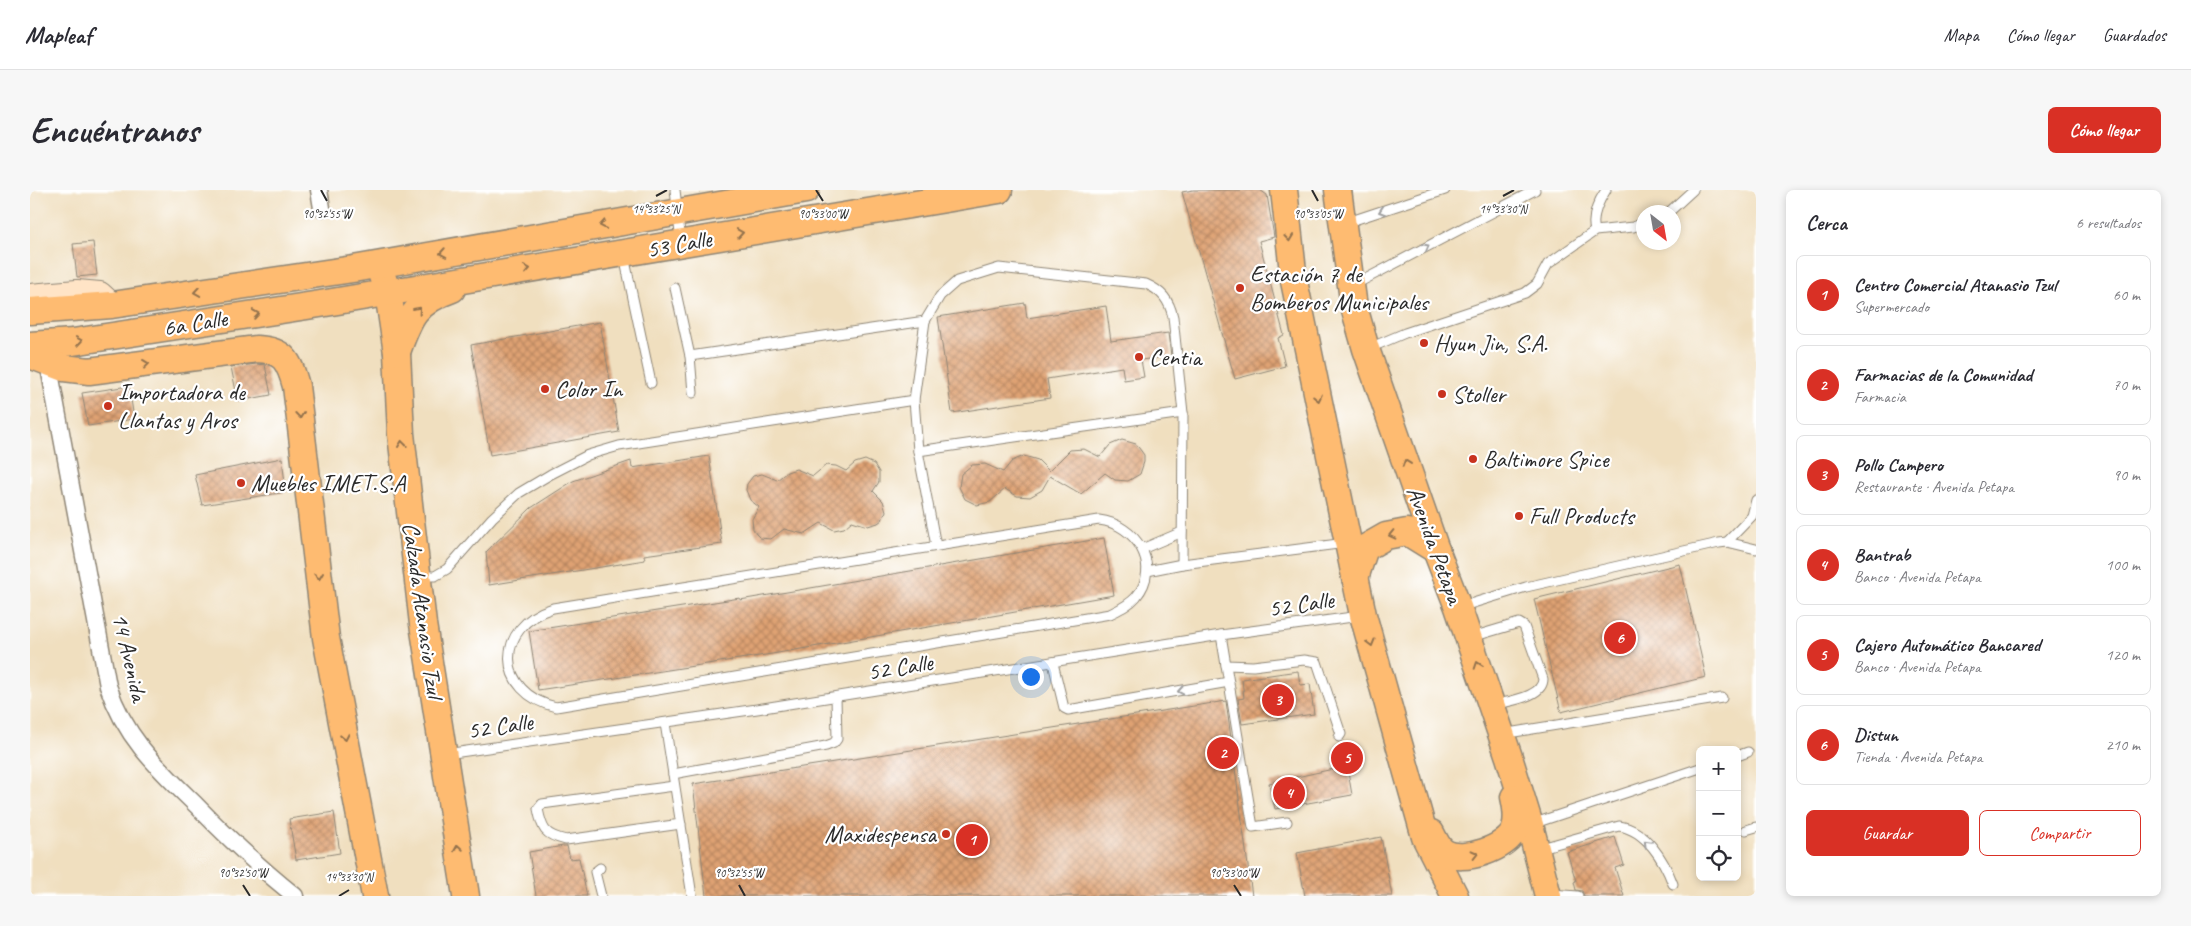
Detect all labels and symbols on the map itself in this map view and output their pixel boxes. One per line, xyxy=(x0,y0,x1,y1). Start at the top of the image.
text: 14°33'25"N xyxy=(632,201,681,217)
text: 14°33'30"N xyxy=(1479,201,1528,217)
one-way arrow xyxy=(1378,205,1386,215)
north arrow xyxy=(1636,205,1681,250)
text: 90°32'55"W xyxy=(303,206,354,222)
text: 90°33'00"W xyxy=(799,206,850,222)
text: 90°33'05"W xyxy=(1294,206,1345,222)
one-way arrow xyxy=(598,220,607,230)
street label: 53 Calle xyxy=(644,223,716,264)
one-way arrow xyxy=(735,229,744,239)
one-way arrow xyxy=(1283,235,1294,243)
one-way arrow xyxy=(1421,243,1430,253)
one-way arrow xyxy=(438,248,447,258)
place label: Estación 7 de Bomberos Municipales xyxy=(1250,259,1430,317)
one-way arrow xyxy=(523,264,532,274)
marker: Estación 7 de Bomberos Municipales xyxy=(1234,282,1246,294)
one-way arrow xyxy=(193,287,201,297)
street label: 6a Calle xyxy=(161,303,231,343)
one-way arrow xyxy=(413,306,422,315)
one-way arrow xyxy=(252,309,261,319)
place label: Hyun Jin, S.A. xyxy=(1434,328,1548,358)
one-way arrow xyxy=(74,337,83,347)
marker: Hyun Jin, S.A. xyxy=(1418,337,1430,349)
place label: Centia xyxy=(1149,342,1203,372)
marker: Centia xyxy=(1133,351,1145,363)
one-way arrow xyxy=(142,359,150,370)
place label: Color In xyxy=(555,374,623,404)
place label: Importadora de Llantas y Aros xyxy=(118,377,247,435)
place label: Stoller xyxy=(1452,379,1507,409)
marker: Color In xyxy=(539,383,551,395)
marker: Stoller xyxy=(1436,388,1448,400)
one-way arrow xyxy=(1312,394,1323,403)
marker: Importadora de Llantas y Aros xyxy=(102,400,114,412)
one-way arrow xyxy=(294,411,305,419)
one-way arrow xyxy=(397,440,408,448)
place label: Baltimore Spice xyxy=(1483,444,1611,474)
marker: Baltimore Spice xyxy=(1467,453,1479,465)
one-way arrow xyxy=(1401,459,1411,468)
place label: Muebles IMET.S.A xyxy=(251,468,406,498)
marker: Muebles IMET.S.A xyxy=(235,477,247,489)
street label: Avenida Petapa xyxy=(1400,482,1471,610)
place label: Full Products xyxy=(1529,501,1637,531)
marker: Full Products xyxy=(1513,510,1525,522)
street label: Calzada Atanasio Tzul xyxy=(396,521,451,703)
one-way arrow xyxy=(1388,529,1397,540)
one-way arrow xyxy=(313,573,324,581)
street label: 52 Calle xyxy=(1267,584,1338,623)
street label: 14 Avenida xyxy=(105,610,155,706)
pin: 6 xyxy=(1604,619,1636,657)
one-way arrow xyxy=(1365,638,1375,646)
street label: 52 Calle xyxy=(865,647,937,687)
one-way arrow xyxy=(1474,661,1484,670)
your location xyxy=(1018,664,1044,690)
pin: 3 xyxy=(1262,681,1294,719)
one-way arrow xyxy=(1176,685,1185,695)
street label: 52 Calle xyxy=(466,706,537,745)
one-way arrow xyxy=(339,732,349,741)
pin: 2 xyxy=(1207,734,1239,772)
pin: 5 xyxy=(1331,739,1363,777)
pin: 4 xyxy=(1273,774,1305,812)
place label: Maxidespensa xyxy=(825,819,937,849)
pin: 1 xyxy=(956,821,988,859)
marker: Maxidespensa xyxy=(940,828,952,840)
one-way arrow xyxy=(1644,840,1653,849)
one-way arrow xyxy=(453,843,464,851)
one-way arrow xyxy=(1471,849,1480,860)
text: 90°32'50"W xyxy=(219,865,270,881)
text: 90°32'55"W xyxy=(715,865,766,881)
text: 90°33'00"W xyxy=(1210,865,1261,881)
text: 14°33'30"N xyxy=(325,869,374,885)

